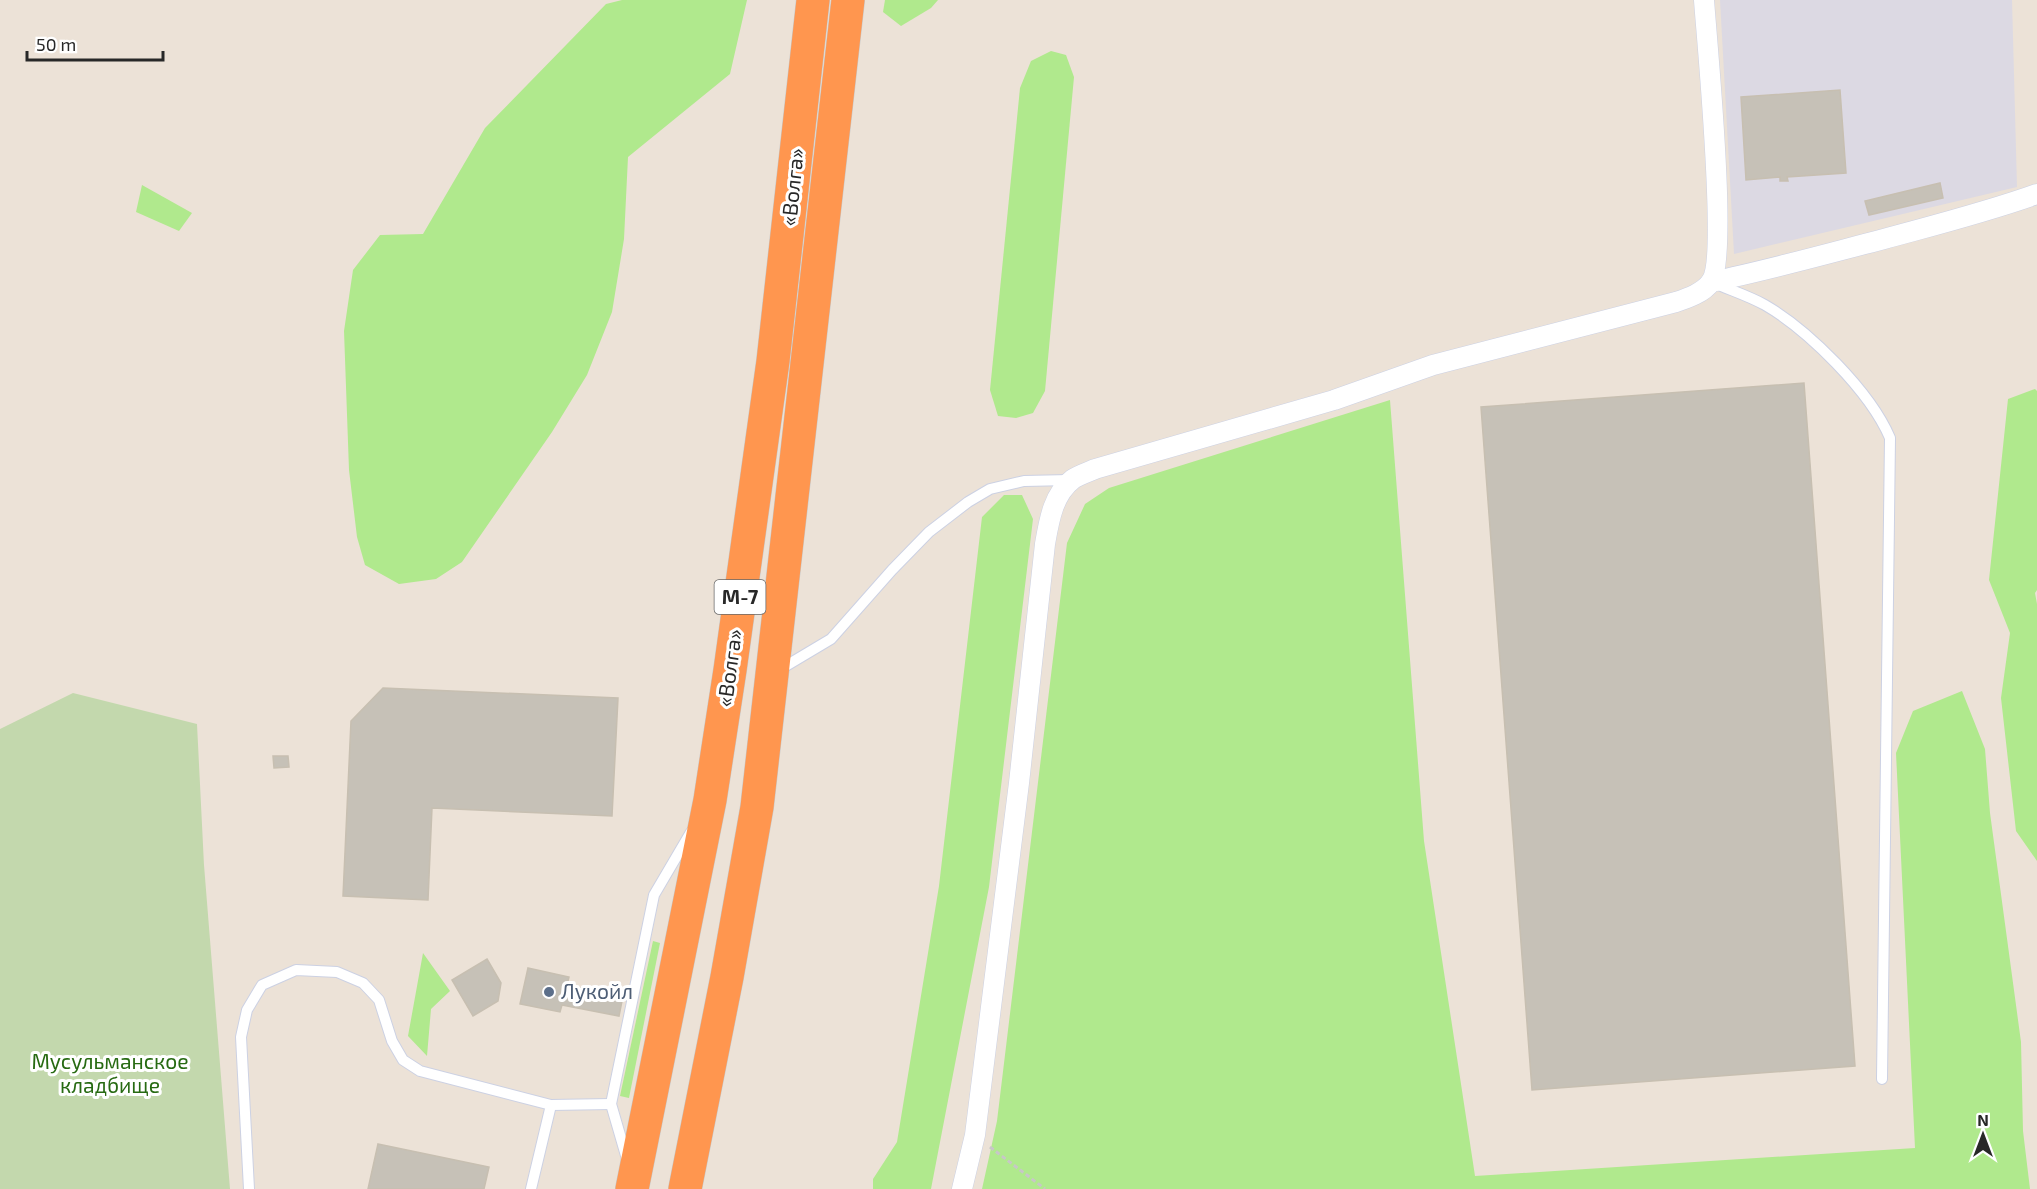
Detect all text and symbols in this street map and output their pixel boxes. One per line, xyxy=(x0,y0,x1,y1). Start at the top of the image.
scale bar xyxy=(27,24,164,62)
text: 50 m xyxy=(36,33,76,55)
street label: «Волга» xyxy=(775,147,808,227)
road number: М-7 xyxy=(714,580,766,614)
street label: «Волга» xyxy=(711,627,746,708)
place label: Лукойл xyxy=(561,978,633,1004)
marker: Лукойл xyxy=(542,985,556,999)
park label: Мусульманское кладбище xyxy=(31,1048,189,1097)
north arrow xyxy=(1953,1105,2013,1165)
text: N xyxy=(1977,1110,1989,1129)

